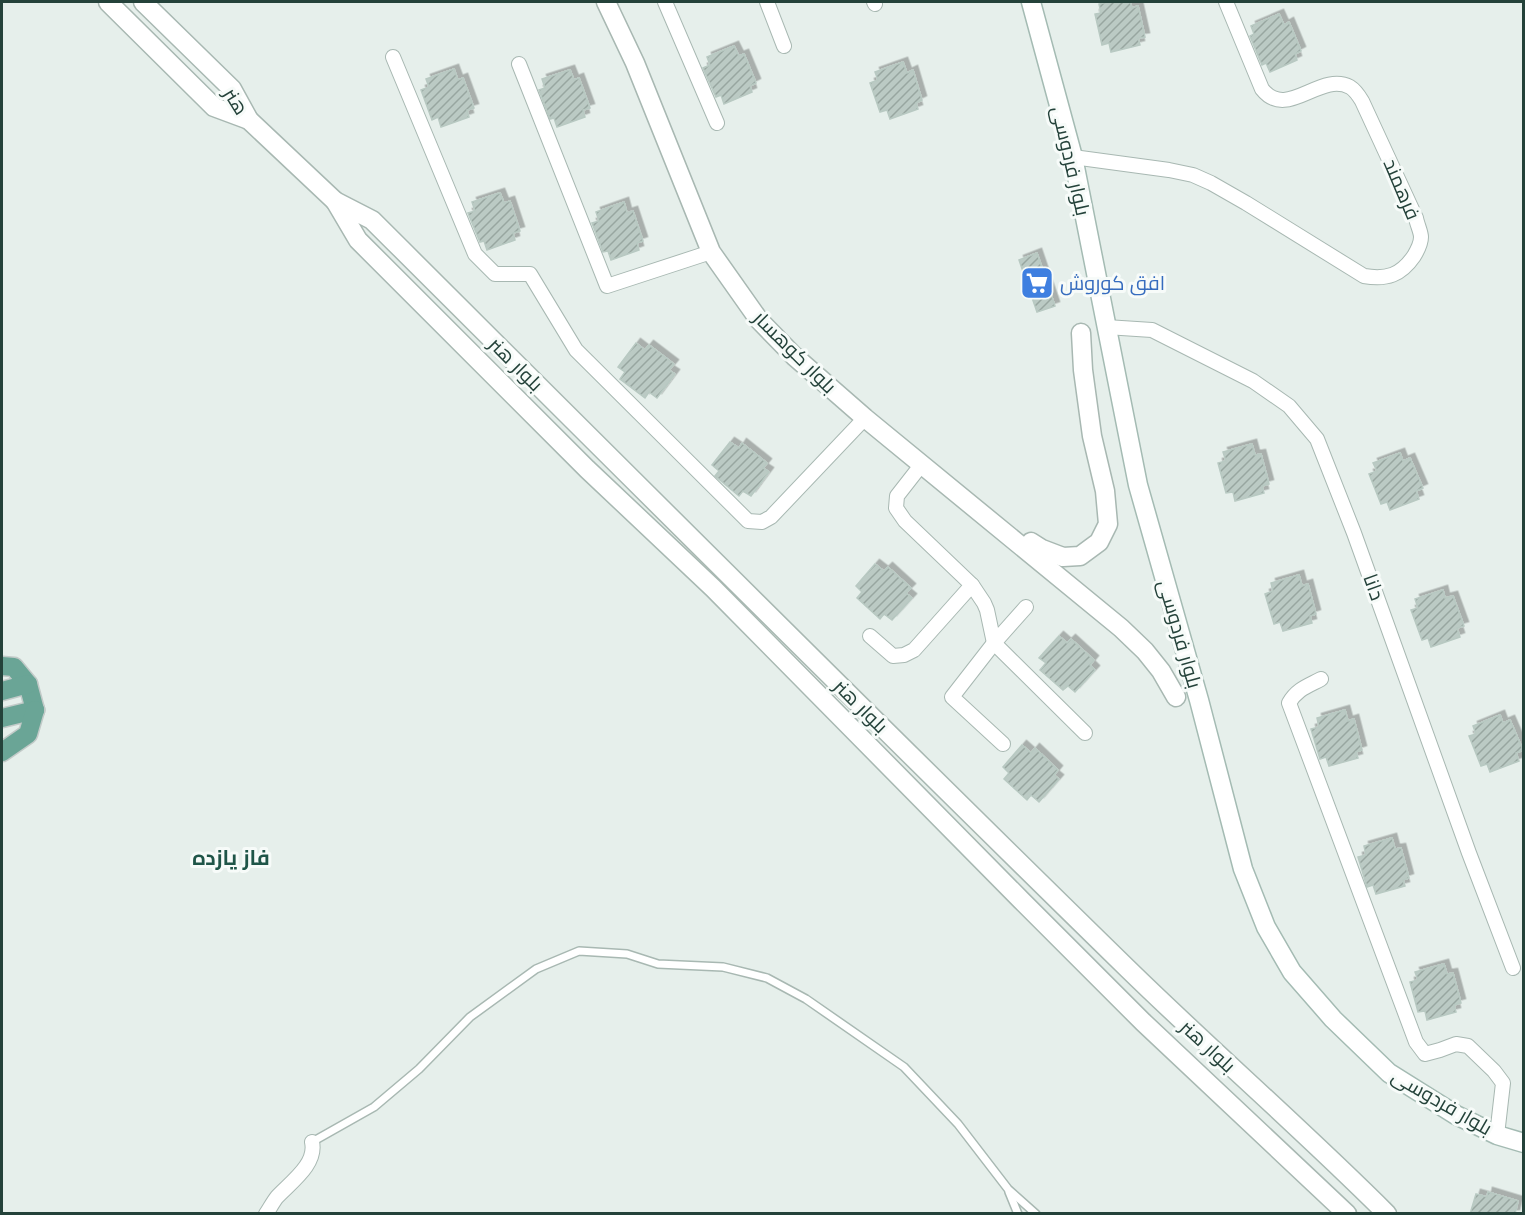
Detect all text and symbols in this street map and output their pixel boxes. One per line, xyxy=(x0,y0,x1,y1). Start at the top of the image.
street label: هنر xyxy=(217,81,255,120)
street label: بلوار فردوسی xyxy=(1046,103,1097,218)
street label: فرهمند xyxy=(1378,154,1427,224)
supermarket icon: افق کوروش xyxy=(1019,265,1055,301)
place label: افق کوروش xyxy=(1060,269,1165,296)
street label: بلوار کوهسار xyxy=(747,303,843,399)
street label: بلوار هنر xyxy=(483,330,549,397)
street label: دانا xyxy=(1357,570,1392,604)
street label: بلوار فردوسی xyxy=(1152,576,1209,691)
street label: بلوار هنر xyxy=(828,672,894,739)
district label: فاز یازده xyxy=(192,843,270,871)
street label: بلوار هنر xyxy=(1174,1012,1242,1078)
street label: بلوار فردوسی xyxy=(1387,1062,1497,1141)

